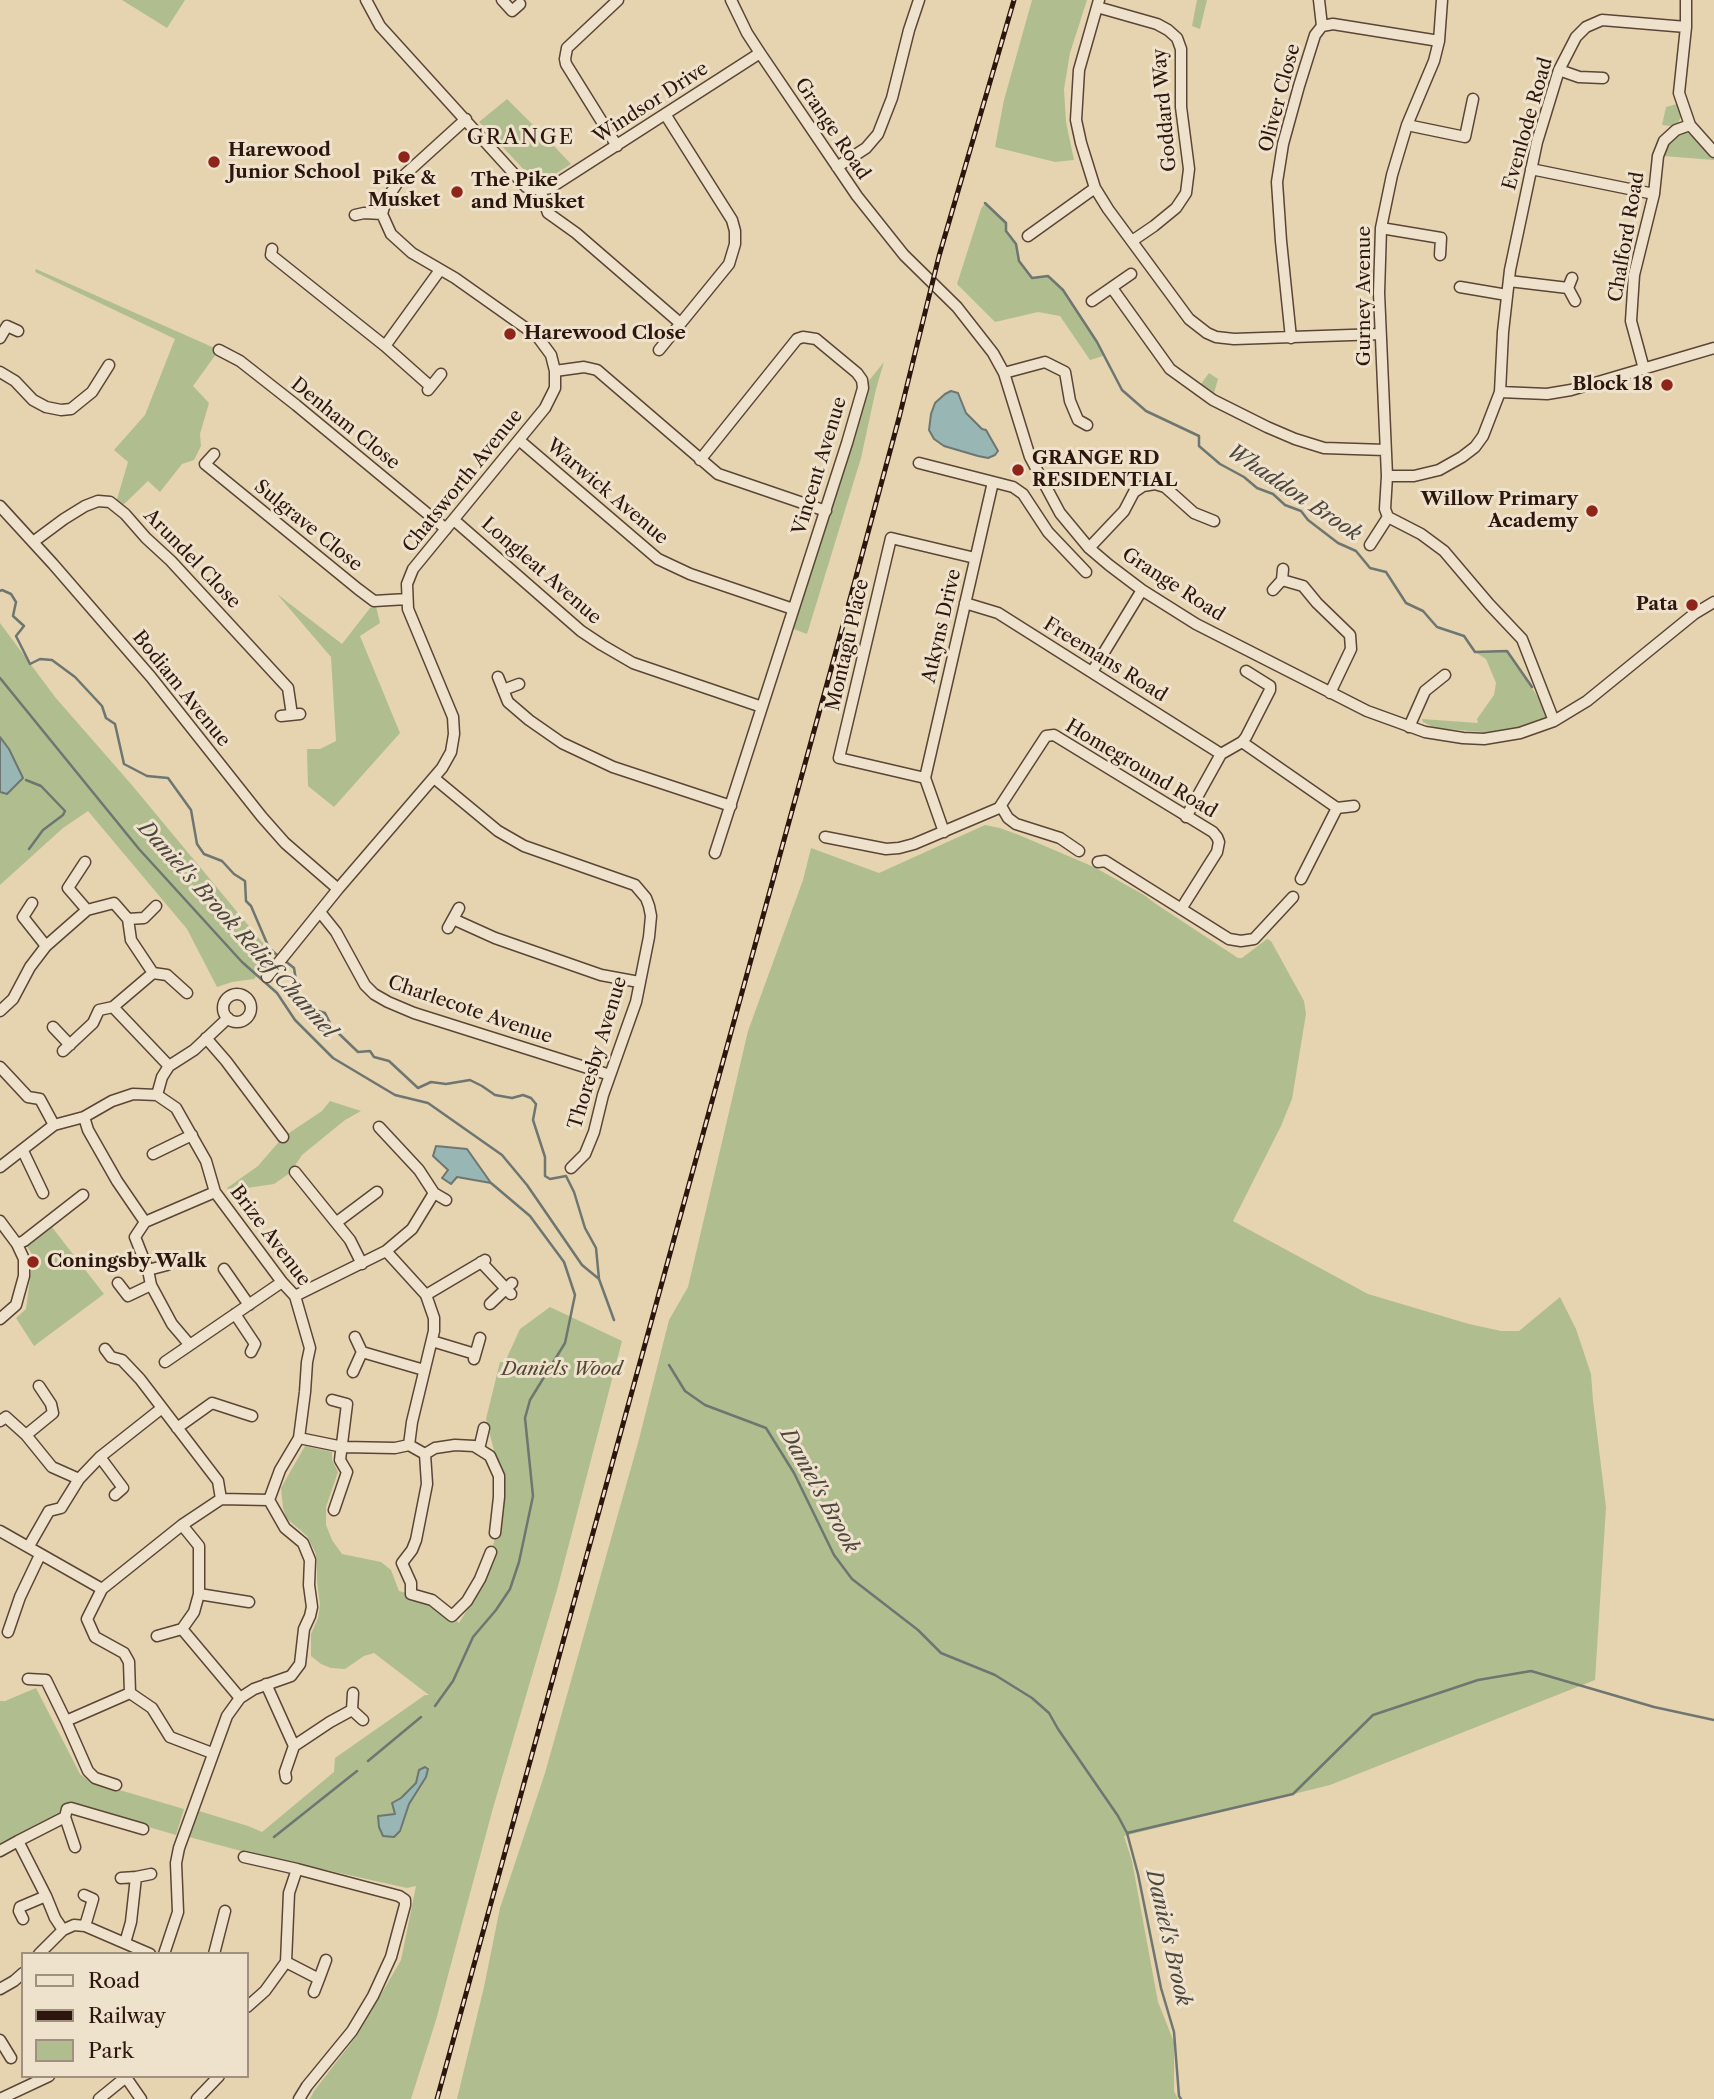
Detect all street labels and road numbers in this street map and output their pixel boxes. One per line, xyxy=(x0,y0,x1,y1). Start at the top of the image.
street label: Oliver Close xyxy=(1255,41,1305,155)
street label: Goddard Way xyxy=(1148,47,1182,173)
street label: Evenlode Road xyxy=(1498,55,1558,193)
street label: Windsor Drive xyxy=(589,57,713,149)
street label: Grange Road xyxy=(790,74,874,184)
street label: Chalford Road xyxy=(1604,170,1650,304)
street label: Gurney Avenue xyxy=(1354,226,1376,366)
street label: Denham Close xyxy=(286,373,404,475)
street label: Vincent Avenue xyxy=(788,394,852,538)
street label: Chatsworth Avenue xyxy=(398,405,528,557)
street label: Warwick Avenue xyxy=(541,434,673,550)
street label: Sulgrave Close xyxy=(249,475,367,577)
street label: Arundel Close xyxy=(139,505,245,613)
street label: Longleat Avenue xyxy=(476,513,606,629)
street label: Grange Road xyxy=(1117,543,1229,627)
street label: Atkyns Drive xyxy=(918,567,966,685)
street label: Montagu Place xyxy=(822,577,874,713)
street label: Freemans Road xyxy=(1039,613,1171,707)
street label: Bodiam Avenue xyxy=(127,626,235,752)
street label: Homeground Road xyxy=(1061,715,1221,823)
street label: Charlecote Avenue xyxy=(385,971,555,1049)
street label: Thoresby Avenue xyxy=(564,974,632,1132)
street label: Brize Avenue xyxy=(225,1181,315,1291)

